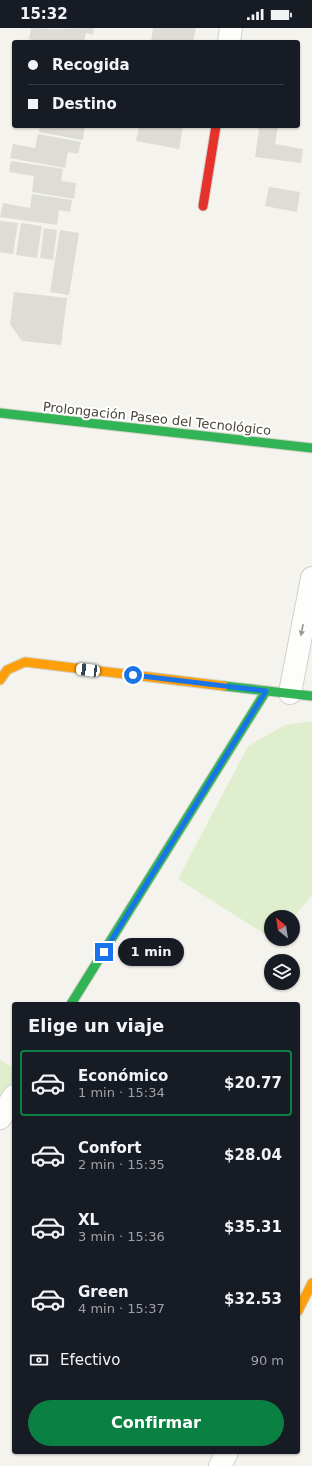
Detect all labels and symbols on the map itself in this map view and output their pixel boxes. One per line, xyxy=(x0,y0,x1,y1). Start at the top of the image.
street label: Prolongación Paseo del Tecnológico xyxy=(42,399,272,438)
one-way arrow xyxy=(299,624,305,636)
car xyxy=(75,663,101,677)
route start xyxy=(124,666,142,684)
north arrow xyxy=(264,910,300,946)
callout: 1 min xyxy=(118,938,184,966)
route end xyxy=(95,943,113,961)

